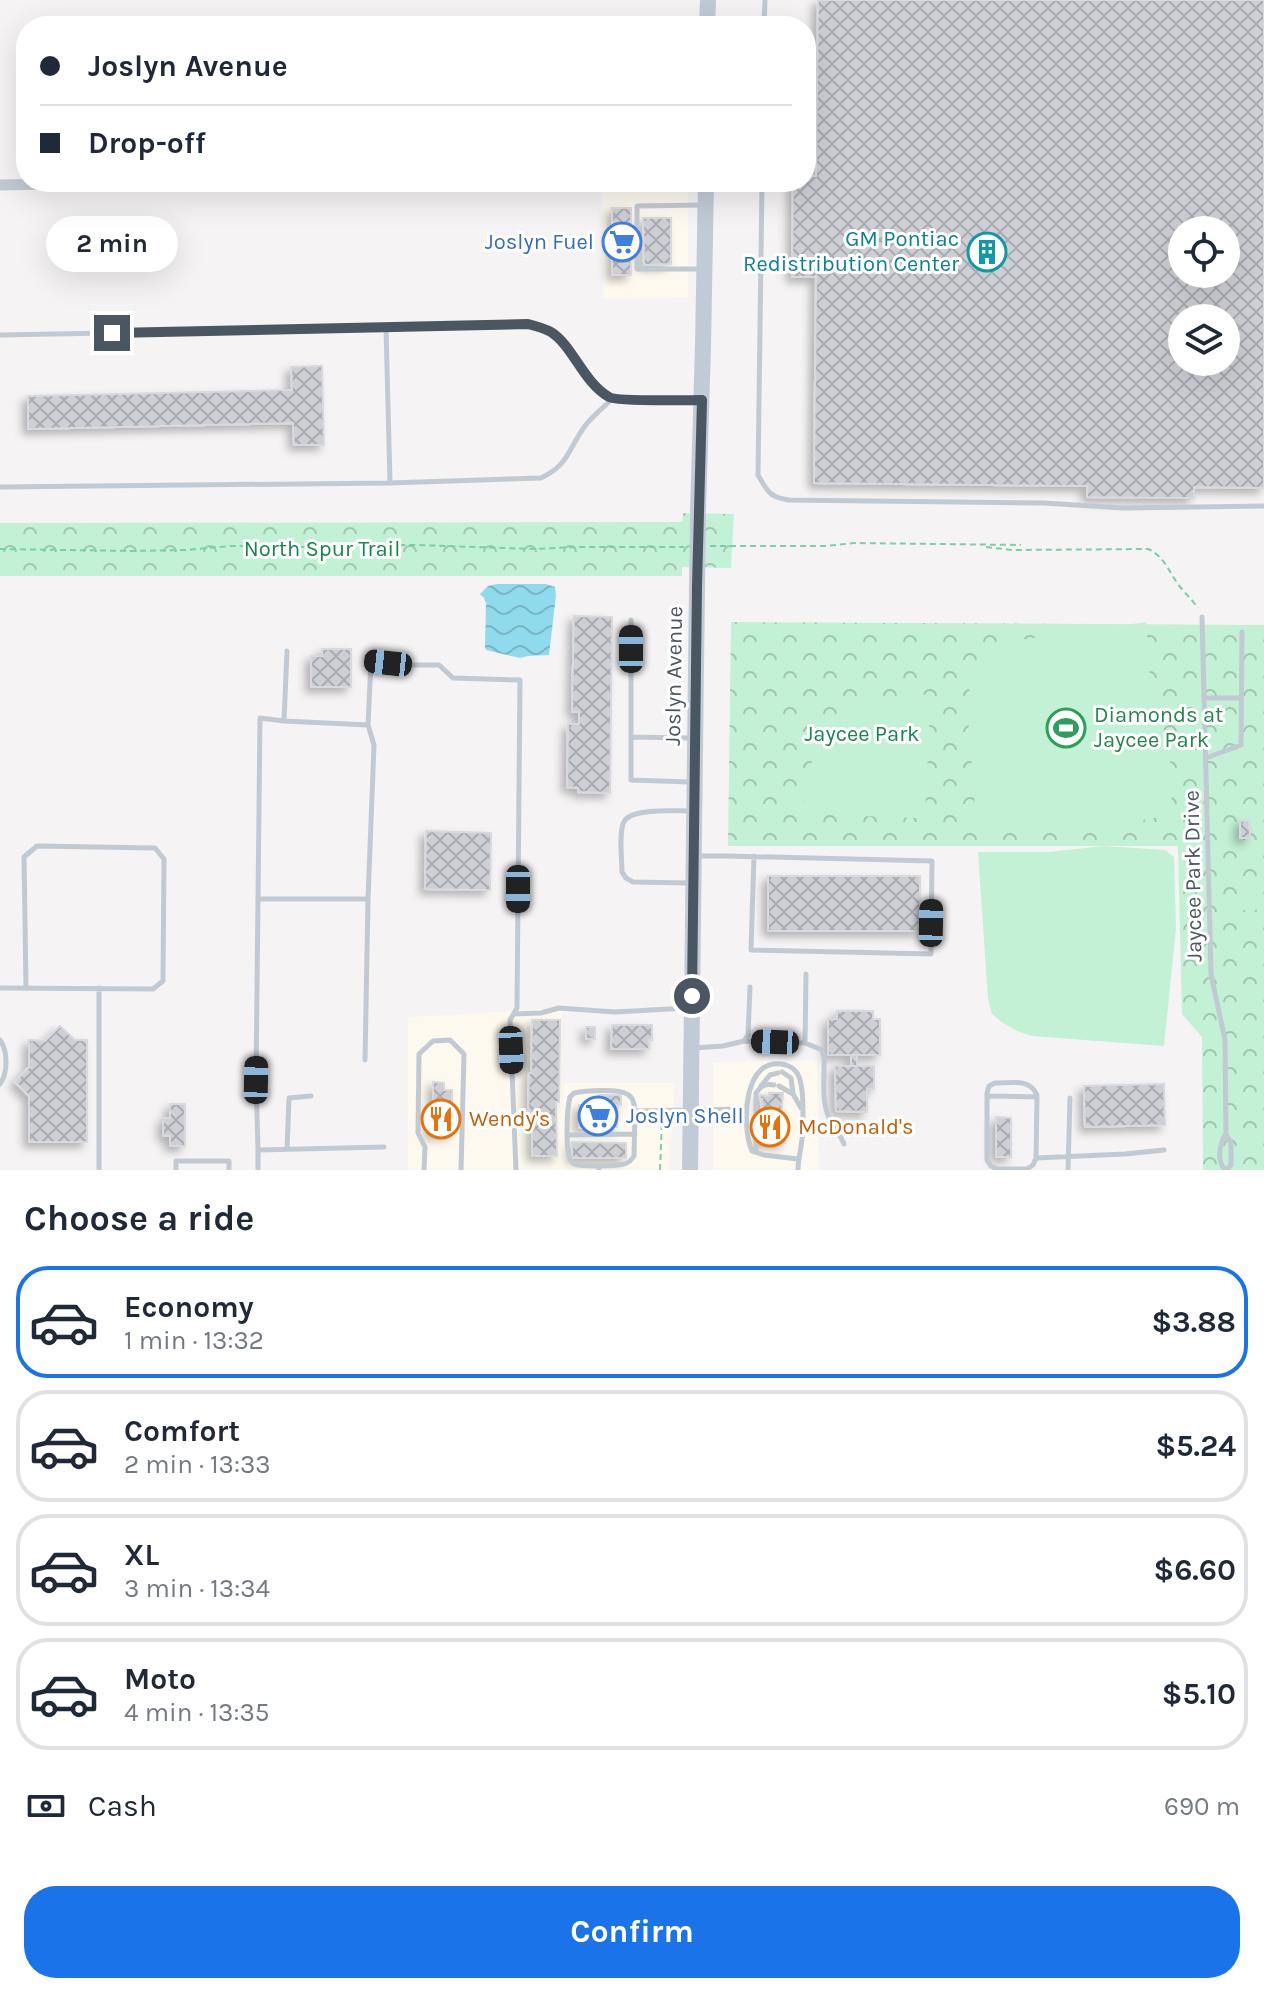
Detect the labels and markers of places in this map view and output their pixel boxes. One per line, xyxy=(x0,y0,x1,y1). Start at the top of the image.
supermarket icon: Joslyn Fuel xyxy=(601,221,643,263)
place label: GM Pontiac Redistribution Center xyxy=(743,226,959,277)
place label: Joslyn Fuel xyxy=(485,229,594,255)
building icon: GM Pontiac Redistribution Center xyxy=(966,231,1008,273)
place label: Diamonds at Jaycee Park xyxy=(1094,702,1223,753)
sports icon: Diamonds at Jaycee Park xyxy=(1045,707,1087,749)
supermarket icon: Joslyn Shell xyxy=(577,1095,619,1137)
restaurant icon: Wendy's xyxy=(420,1098,462,1140)
place label: Joslyn Shell xyxy=(626,1103,744,1129)
place label: Wendy's xyxy=(469,1106,550,1132)
restaurant icon: McDonald's xyxy=(749,1106,791,1148)
place label: McDonald's xyxy=(798,1114,914,1140)

